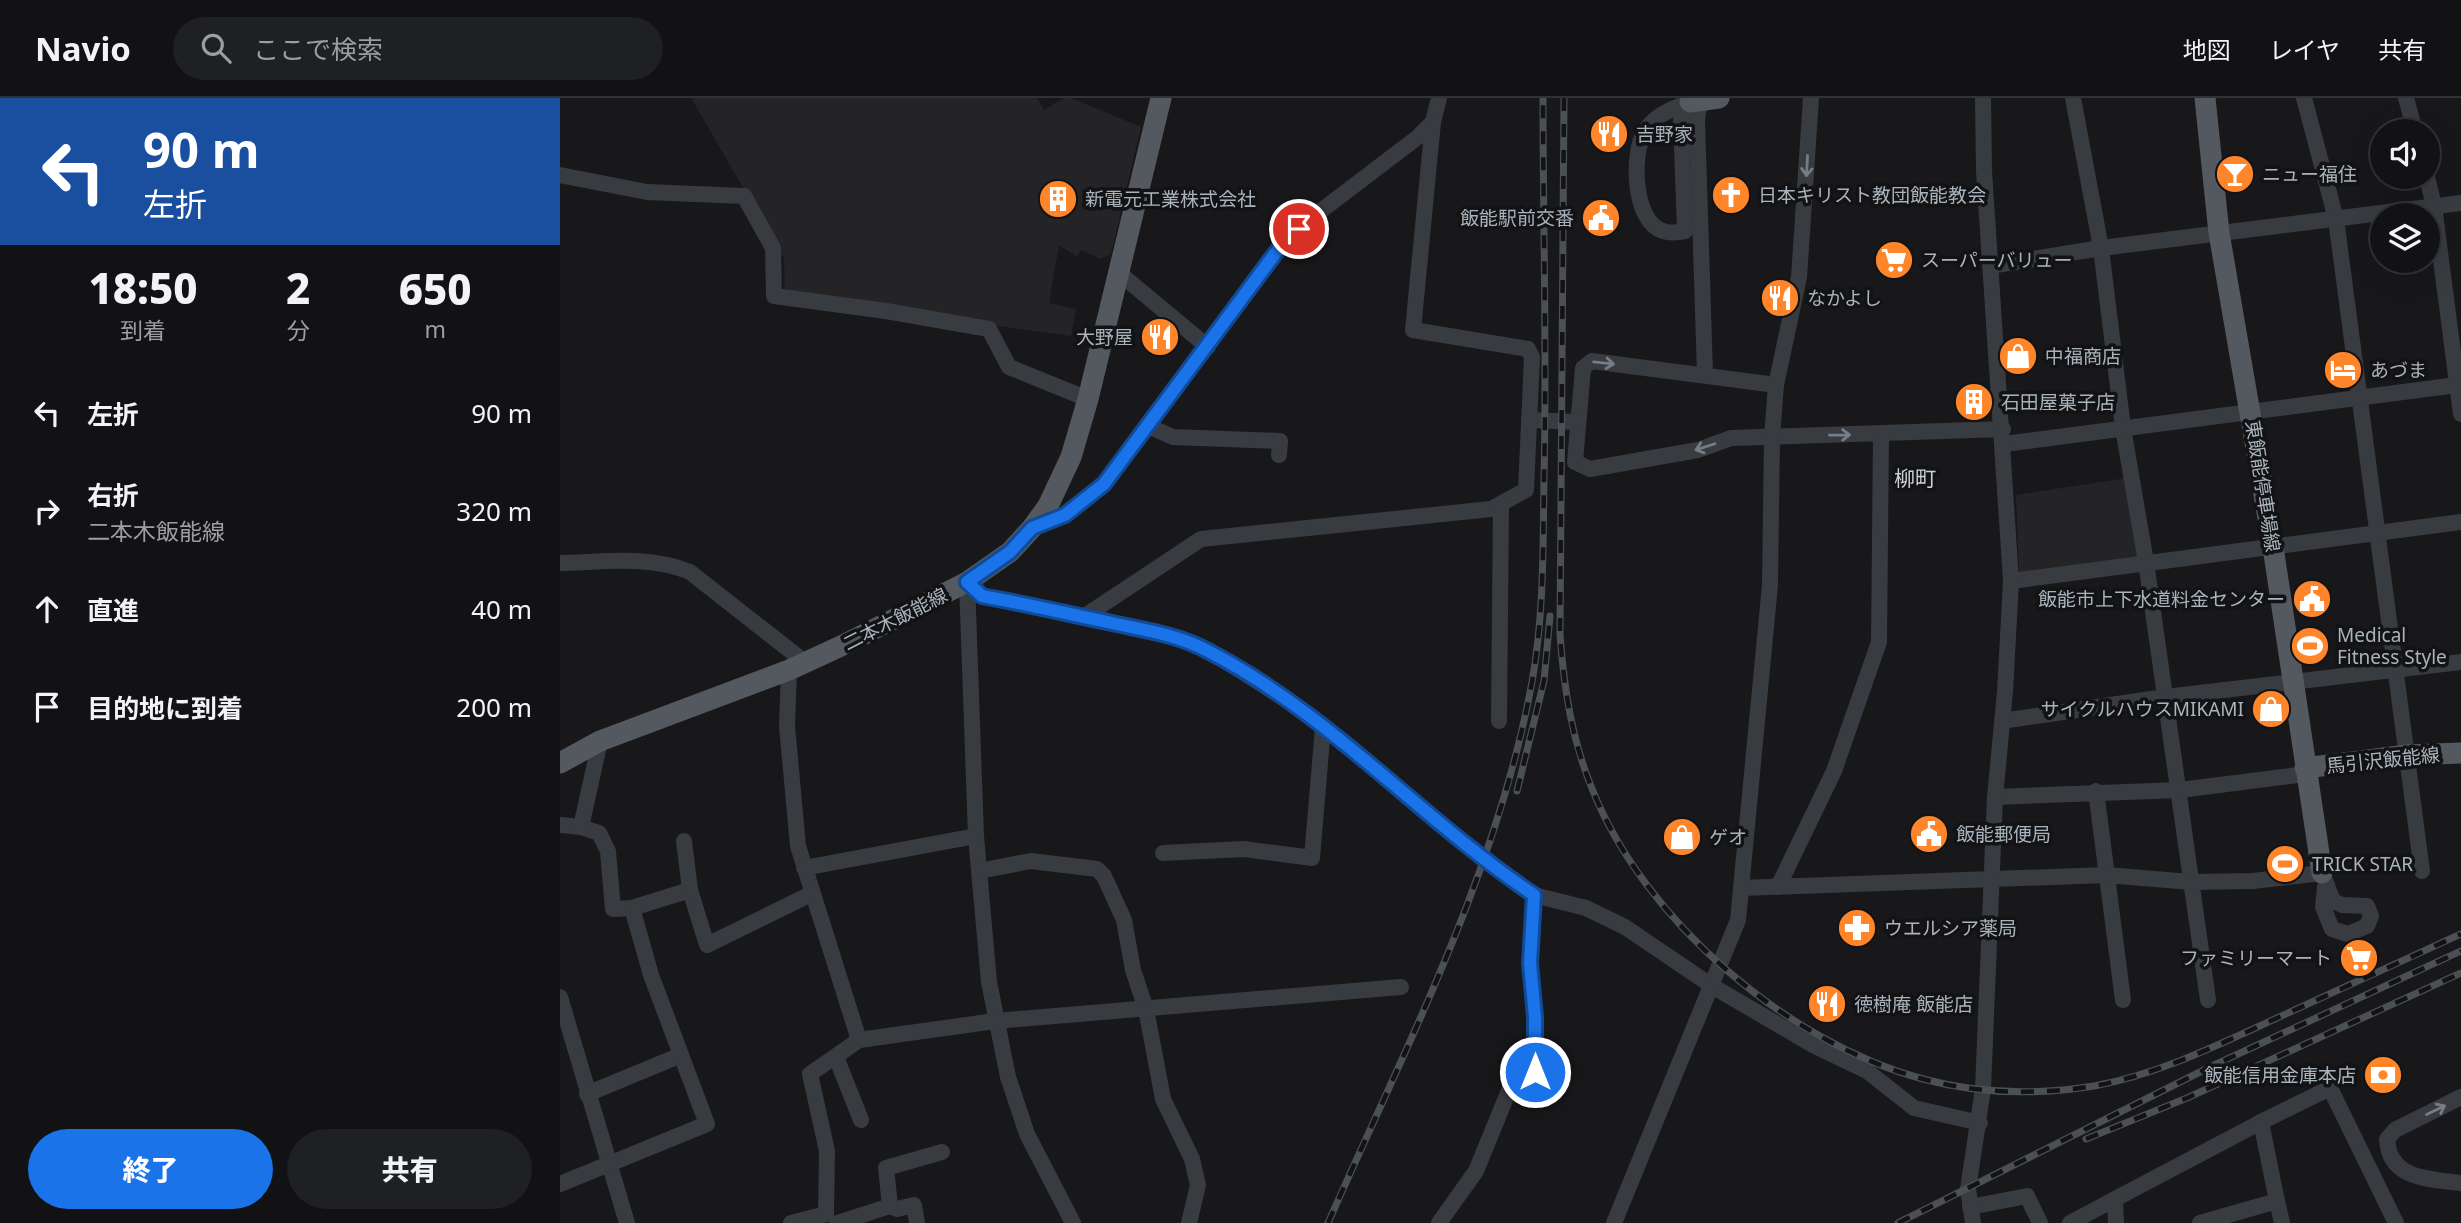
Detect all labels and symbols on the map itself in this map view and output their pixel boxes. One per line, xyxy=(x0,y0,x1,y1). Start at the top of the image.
restaurant icon: 吉野家 xyxy=(1588,113,1630,155)
place label: 吉野家 xyxy=(1636,121,1693,147)
bar icon: ニュー福住 xyxy=(2214,153,2256,195)
one-way arrow xyxy=(1801,154,1814,177)
place label: ニュー福住 xyxy=(2262,161,2357,187)
church icon: 日本キリスト教団飯能教会 xyxy=(1710,174,1752,216)
building icon: 新電元工業株式会社 xyxy=(1037,178,1079,220)
place label: 日本キリスト教団飯能教会 xyxy=(1758,182,1986,208)
place label: 新電元工業株式会社 xyxy=(1085,186,1256,212)
public building icon: 飯能駅前交番 xyxy=(1580,197,1622,239)
pin xyxy=(1269,199,1329,259)
place label: 飯能駅前交番 xyxy=(1460,205,1574,231)
supermarket icon: スーパーバリュー xyxy=(1873,239,1915,281)
place label: スーパーバリュー xyxy=(1921,247,2073,273)
restaurant icon: なかよし xyxy=(1759,277,1801,319)
place label: なかよし xyxy=(1807,285,1882,311)
restaurant icon: 大野屋 xyxy=(1139,316,1181,358)
place label: 大野屋 xyxy=(1076,324,1133,350)
shop icon: 中福商店 xyxy=(1997,335,2039,377)
place label: 中福商店 xyxy=(2045,343,2121,369)
hotel icon: あづま xyxy=(2322,349,2364,391)
one-way arrow xyxy=(1592,357,1615,370)
place label: あづま xyxy=(2370,357,2427,383)
building icon: 石田屋菓子店 xyxy=(1953,381,1995,423)
place label: 石田屋菓子店 xyxy=(2001,389,2115,415)
street label: 東飯能停車場線 xyxy=(2240,418,2286,554)
one-way arrow xyxy=(1828,429,1851,442)
one-way arrow xyxy=(1694,441,1716,454)
district label: 柳町 xyxy=(1894,464,1936,492)
public building icon: 飯能市上下水道料金センター xyxy=(2291,578,2333,620)
street label: 二本木飯能線 xyxy=(838,582,952,656)
place label: 飯能市上下水道料金センター xyxy=(2038,586,2285,612)
place label: Medical Fitness Style xyxy=(2337,622,2447,670)
sports icon: Medical Fitness Style xyxy=(2289,625,2331,667)
shop icon: サイクルハウスMIKAMI xyxy=(2250,688,2292,730)
place label: サイクルハウスMIKAMI xyxy=(2041,696,2244,722)
street label: 馬引沢飯能線 xyxy=(2325,741,2441,779)
public building icon: 飯能郵便局 xyxy=(1908,813,1950,855)
shop icon: ゲオ xyxy=(1661,816,1703,858)
place label: 飯能郵便局 xyxy=(1956,821,2051,847)
place label: ゲオ xyxy=(1709,824,1747,850)
sports icon: TRICK STAR xyxy=(2264,843,2306,885)
place label: TRICK STAR xyxy=(2312,851,2413,877)
pharmacy icon: ウエルシア薬局 xyxy=(1836,907,1878,949)
place label: ウエルシア薬局 xyxy=(1884,915,2017,941)
supermarket icon: ファミリーマート xyxy=(2338,937,2380,979)
place label: ファミリーマート xyxy=(2180,945,2332,971)
restaurant icon: 徳樹庵 飯能店 xyxy=(1806,983,1848,1025)
place label: 徳樹庵 飯能店 xyxy=(1854,991,1973,1017)
position arrow xyxy=(1498,1035,1572,1109)
bank icon: 飯能信用金庫本店 xyxy=(2362,1054,2404,1096)
place label: 飯能信用金庫本店 xyxy=(2204,1062,2356,1088)
one-way arrow xyxy=(2425,1102,2446,1116)

